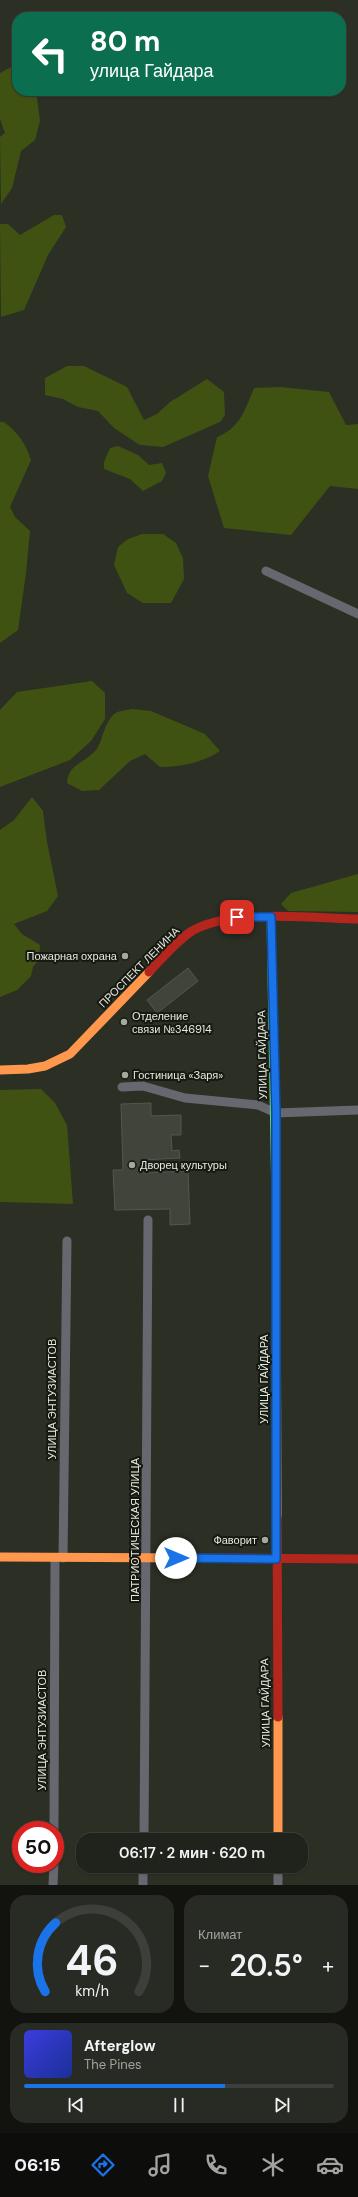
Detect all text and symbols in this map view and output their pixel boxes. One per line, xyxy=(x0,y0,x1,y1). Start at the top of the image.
text: 80 m xyxy=(90,23,160,60)
icon: left xyxy=(24,28,76,80)
text: улица Гайдара xyxy=(90,59,214,83)
pin xyxy=(220,900,254,934)
icon: arrive xyxy=(226,906,248,928)
street label: ПРОСПЕКТ ЛЕНИНА xyxy=(96,923,183,1010)
place label: Пожарная охрана xyxy=(27,949,118,963)
marker: Пожарная охрана xyxy=(120,951,130,961)
place label: Отделение связи №346914 xyxy=(132,1009,212,1036)
street label: УЛИЦА ГАЙДАРА xyxy=(254,1010,270,1100)
marker: Отделение связи №346914 xyxy=(119,1017,129,1027)
place label: Гостиница «Заря» xyxy=(133,1068,223,1082)
marker: Гостиница «Заря» xyxy=(120,1070,130,1080)
place label: Дворец культуры xyxy=(140,1158,227,1172)
marker: Дворец культуры xyxy=(127,1160,137,1170)
street label: УЛИЦА ГАЙДАРА xyxy=(257,1334,271,1424)
street label: УЛИЦА ЭНТУЗИАСТОВ xyxy=(45,1339,59,1459)
street label: ПАТРИОТИЧЕСКАЯ УЛИЦА xyxy=(128,1457,142,1602)
place label: Фаворит xyxy=(213,1533,257,1547)
marker: Фаворит xyxy=(260,1535,270,1545)
position arrow xyxy=(155,1537,197,1579)
street label: УЛИЦА ГАЙДАРА xyxy=(257,1658,273,1748)
street label: УЛИЦА ЭНТУЗИАСТОВ xyxy=(35,1670,49,1790)
speed limit sign: 50 xyxy=(12,1821,64,1873)
text: 06:17 · 2 мин · 620 m xyxy=(119,1843,265,1863)
text: Климат xyxy=(198,1926,242,1943)
text: 46 xyxy=(65,1934,119,1988)
text: 20.5° xyxy=(229,1946,303,1985)
text: − xyxy=(198,1951,210,1980)
text: + xyxy=(322,1951,334,1980)
text: km/h xyxy=(75,1982,109,2000)
text: Afterglow xyxy=(84,2036,156,2056)
text: The Pines xyxy=(84,2056,142,2073)
icon: previous xyxy=(65,2094,87,2116)
icon: pause xyxy=(168,2094,190,2116)
icon: next xyxy=(271,2094,293,2116)
icon: directions xyxy=(89,2151,117,2179)
icon: music xyxy=(146,2151,174,2179)
icon: phone xyxy=(202,2151,230,2179)
icon: climate xyxy=(259,2151,287,2179)
icon: car xyxy=(316,2151,344,2179)
text: 06:15 xyxy=(14,2153,61,2177)

